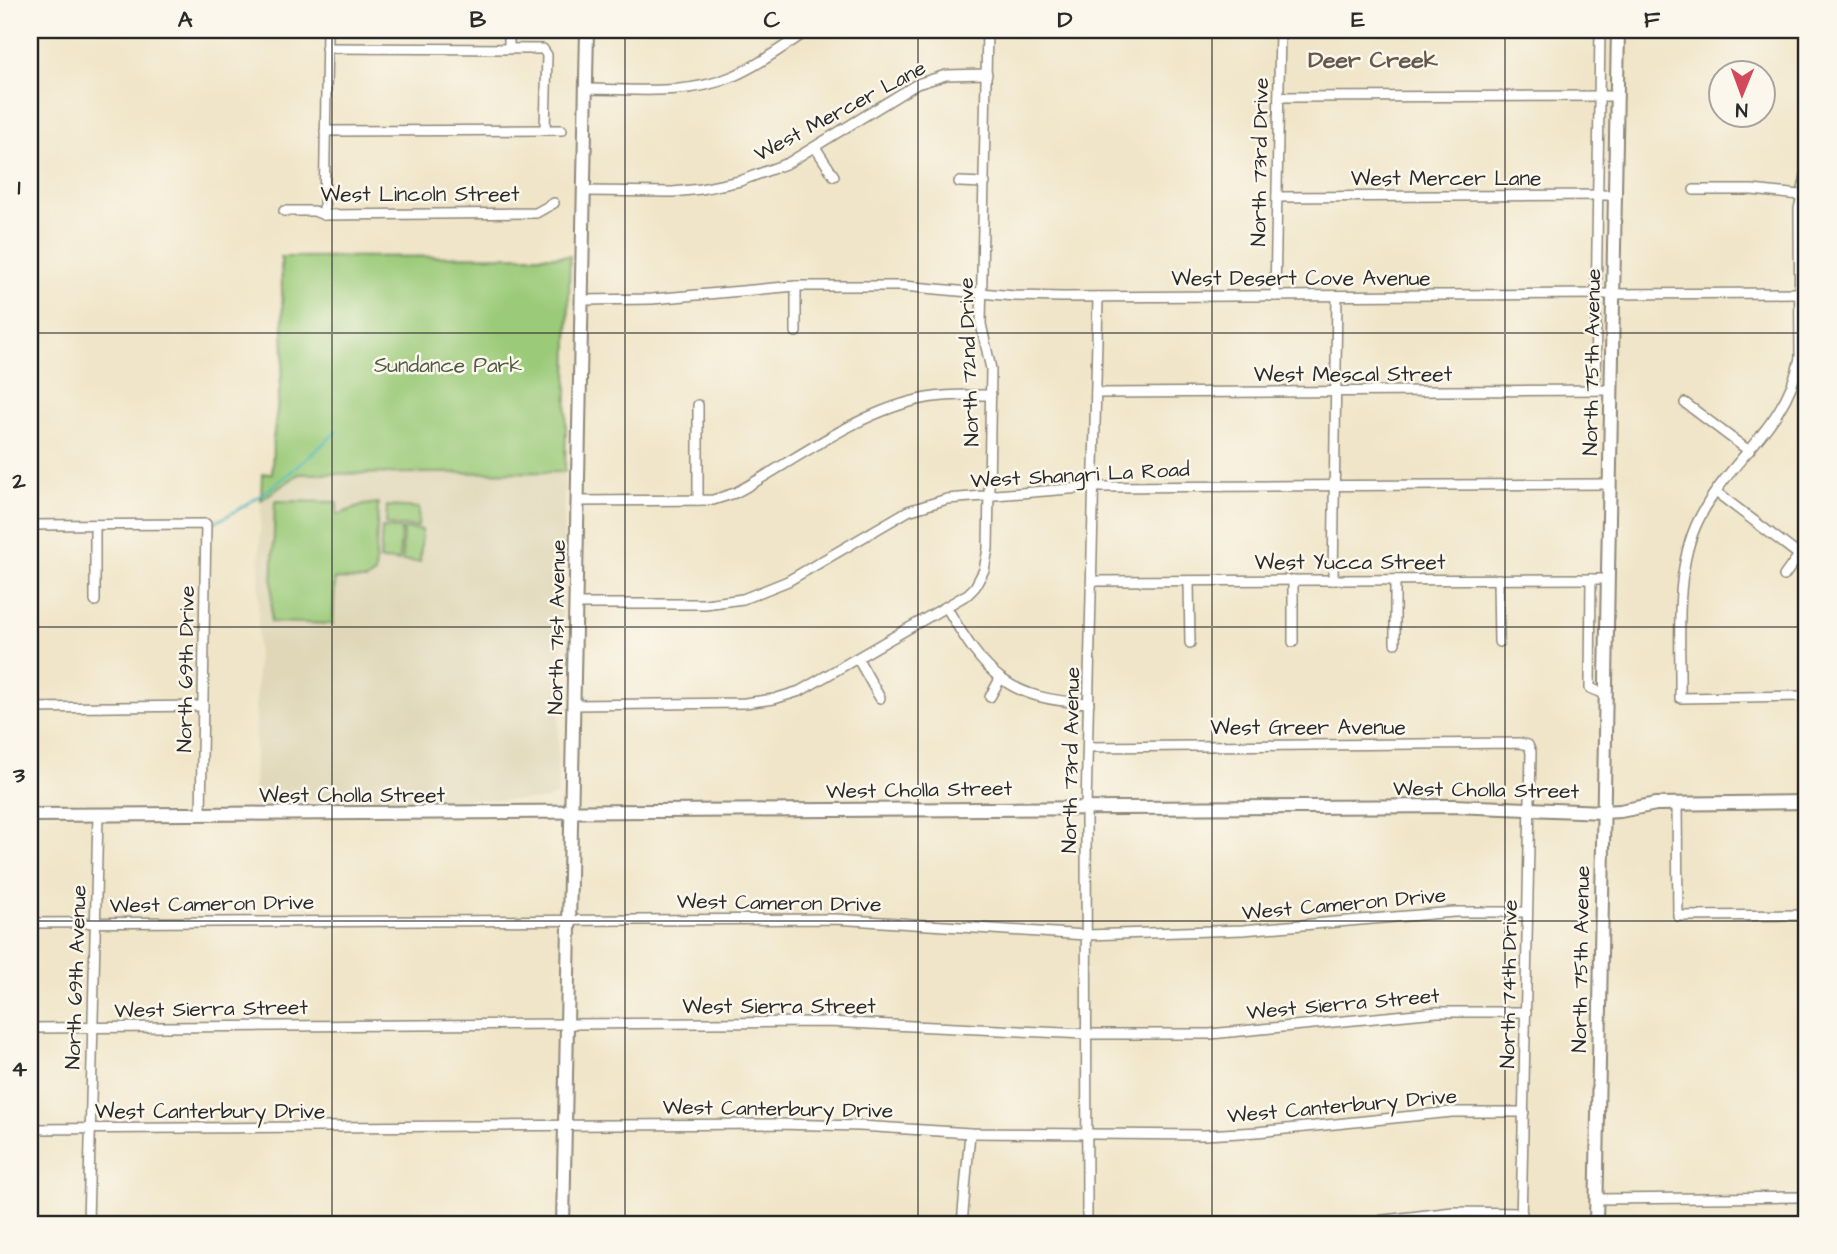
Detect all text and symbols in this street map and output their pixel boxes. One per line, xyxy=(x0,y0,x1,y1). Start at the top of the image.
text: A xyxy=(178,4,193,36)
text: B xyxy=(470,4,487,36)
text: C xyxy=(764,4,781,36)
text: D xyxy=(1058,4,1073,36)
text: E xyxy=(1351,4,1365,36)
text: F xyxy=(1644,4,1661,36)
district label: Deer Creek xyxy=(1308,44,1439,76)
street label: West Mercer Lane xyxy=(749,53,931,169)
north arrow xyxy=(1708,60,1778,130)
street label: North 73rd Drive xyxy=(1244,77,1276,247)
text: N xyxy=(1735,96,1748,123)
street label: West Mercer Lane xyxy=(1351,164,1541,193)
text: 1 xyxy=(18,171,21,203)
street label: West Lincoln Street xyxy=(321,180,520,209)
street label: West Desert Cove Avenue xyxy=(1171,264,1431,293)
street label: North 75th Avenue xyxy=(1576,268,1608,456)
street label: North 72nd Drive xyxy=(952,277,986,447)
park label: Sundance Park xyxy=(374,351,522,380)
street label: West Mescal Street xyxy=(1254,360,1453,389)
street label: West Shangri La Road xyxy=(970,455,1191,497)
text: 2 xyxy=(11,465,26,497)
street label: North 71st Avenue xyxy=(541,539,573,715)
street label: West Yucca Street xyxy=(1255,548,1446,577)
street label: North 69th Drive xyxy=(170,585,202,753)
street label: North 73rd Avenue xyxy=(1055,667,1087,853)
street label: West Greer Avenue xyxy=(1210,713,1406,742)
text: 3 xyxy=(12,759,25,791)
street label: West Cholla Street xyxy=(826,774,1013,806)
street label: West Cholla Street xyxy=(1393,774,1580,806)
street label: West Cholla Street xyxy=(259,781,446,810)
street label: North 75th Avenue xyxy=(1565,865,1597,1053)
street label: West Cameron Drive xyxy=(1241,881,1447,927)
street label: North 69th Avenue xyxy=(58,884,94,1070)
street label: West Cameron Drive xyxy=(676,887,882,919)
street label: West Cameron Drive xyxy=(109,888,315,920)
street label: North 74th Drive xyxy=(1493,899,1525,1069)
street label: West Sierra Street xyxy=(1245,981,1441,1027)
street label: West Sierra Street xyxy=(682,992,876,1021)
street label: West Sierra Street xyxy=(114,993,309,1025)
text: 4 xyxy=(11,1053,27,1085)
street label: West Canterbury Drive xyxy=(1226,1082,1458,1132)
street label: West Canterbury Drive xyxy=(662,1092,894,1128)
street label: West Canterbury Drive xyxy=(95,1097,325,1128)

